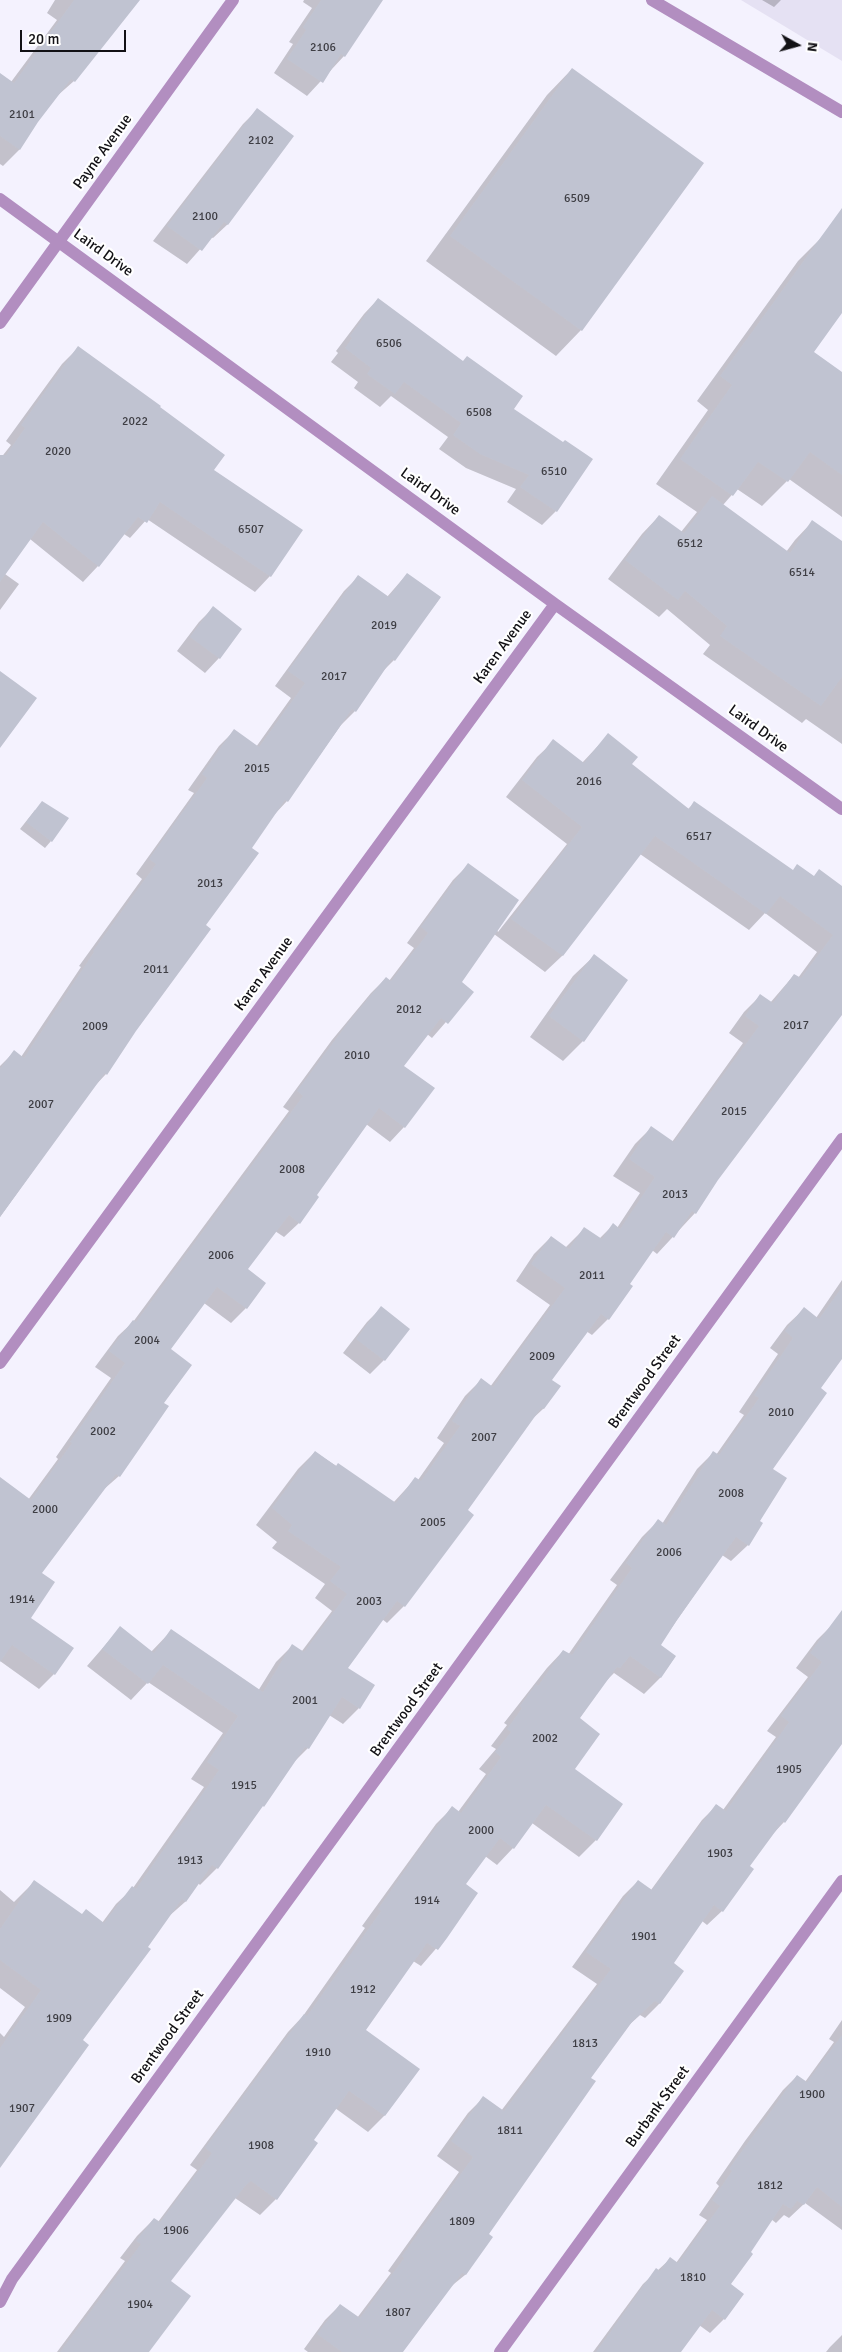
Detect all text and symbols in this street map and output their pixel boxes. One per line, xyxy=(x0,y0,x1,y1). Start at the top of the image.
scale bar xyxy=(22,20,129,52)
north arrow xyxy=(772,20,822,70)
text: 20 m xyxy=(28,30,59,48)
house number: 2106 xyxy=(310,41,336,55)
text: N xyxy=(803,41,821,53)
house number: 2101 xyxy=(9,108,35,122)
street label: Payne Avenue xyxy=(70,111,136,193)
house number: 2102 xyxy=(248,134,274,148)
house number: 6509 xyxy=(564,192,590,206)
house number: 2100 xyxy=(192,210,218,224)
street label: Laird Drive xyxy=(70,225,136,281)
house number: 6506 xyxy=(376,337,402,351)
house number: 6508 xyxy=(466,406,492,420)
house number: 2022 xyxy=(122,415,148,429)
house number: 2020 xyxy=(45,445,71,459)
street label: Laird Drive xyxy=(397,464,463,520)
house number: 6510 xyxy=(541,465,567,479)
house number: 6507 xyxy=(238,523,264,537)
house number: 6512 xyxy=(677,537,703,551)
house number: 6514 xyxy=(789,566,815,580)
street label: Karen Avenue xyxy=(470,606,536,688)
house number: 2019 xyxy=(371,619,397,633)
house number: 2017 xyxy=(321,670,347,684)
street label: Laird Drive xyxy=(725,701,791,757)
house number: 2015 xyxy=(244,762,270,776)
house number: 2016 xyxy=(576,775,602,789)
house number: 6517 xyxy=(686,830,712,844)
house number: 2013 xyxy=(197,877,223,891)
street label: Karen Avenue xyxy=(231,933,297,1015)
house number: 2011 xyxy=(143,963,169,977)
house number: 2012 xyxy=(396,1003,422,1017)
house number: 2017 xyxy=(783,1019,809,1033)
house number: 2009 xyxy=(82,1020,108,1034)
house number: 2010 xyxy=(344,1049,370,1063)
house number: 2007 xyxy=(28,1098,54,1112)
house number: 2015 xyxy=(721,1105,747,1119)
house number: 2008 xyxy=(279,1163,305,1177)
house number: 2013 xyxy=(662,1188,688,1202)
house number: 2006 xyxy=(208,1249,234,1263)
house number: 2011 xyxy=(579,1269,605,1283)
street label: Brentwood Street xyxy=(605,1332,685,1432)
house number: 2004 xyxy=(134,1334,160,1348)
house number: 2009 xyxy=(529,1350,555,1364)
house number: 2010 xyxy=(768,1406,794,1420)
house number: 2002 xyxy=(90,1425,116,1439)
house number: 2007 xyxy=(471,1431,497,1445)
house number: 2008 xyxy=(718,1487,744,1501)
house number: 2000 xyxy=(32,1503,58,1517)
house number: 2005 xyxy=(420,1516,446,1530)
house number: 2006 xyxy=(656,1546,682,1560)
house number: 1914 xyxy=(9,1593,35,1607)
house number: 2003 xyxy=(356,1595,382,1609)
street label: Brentwood Street xyxy=(367,1660,447,1760)
house number: 2001 xyxy=(292,1694,318,1708)
house number: 2002 xyxy=(532,1732,558,1746)
house number: 1905 xyxy=(776,1763,802,1777)
house number: 1915 xyxy=(231,1779,257,1793)
house number: 2000 xyxy=(468,1824,494,1838)
house number: 1903 xyxy=(707,1847,733,1861)
house number: 1913 xyxy=(177,1854,203,1868)
house number: 1914 xyxy=(414,1894,440,1908)
house number: 1901 xyxy=(631,1930,657,1944)
house number: 1912 xyxy=(350,1983,376,1997)
street label: Brentwood Street xyxy=(128,1987,208,2087)
house number: 1909 xyxy=(46,2012,72,2026)
house number: 1813 xyxy=(572,2037,598,2051)
house number: 1910 xyxy=(305,2046,331,2060)
street label: Burbank Street xyxy=(622,2063,694,2151)
house number: 1900 xyxy=(799,2088,825,2102)
house number: 1907 xyxy=(9,2102,35,2116)
house number: 1811 xyxy=(497,2124,523,2138)
house number: 1908 xyxy=(248,2139,274,2153)
house number: 1812 xyxy=(757,2179,783,2193)
house number: 1809 xyxy=(449,2215,475,2229)
house number: 1906 xyxy=(163,2224,189,2238)
house number: 1810 xyxy=(680,2271,706,2285)
house number: 1904 xyxy=(127,2298,153,2312)
house number: 1807 xyxy=(385,2306,411,2320)

